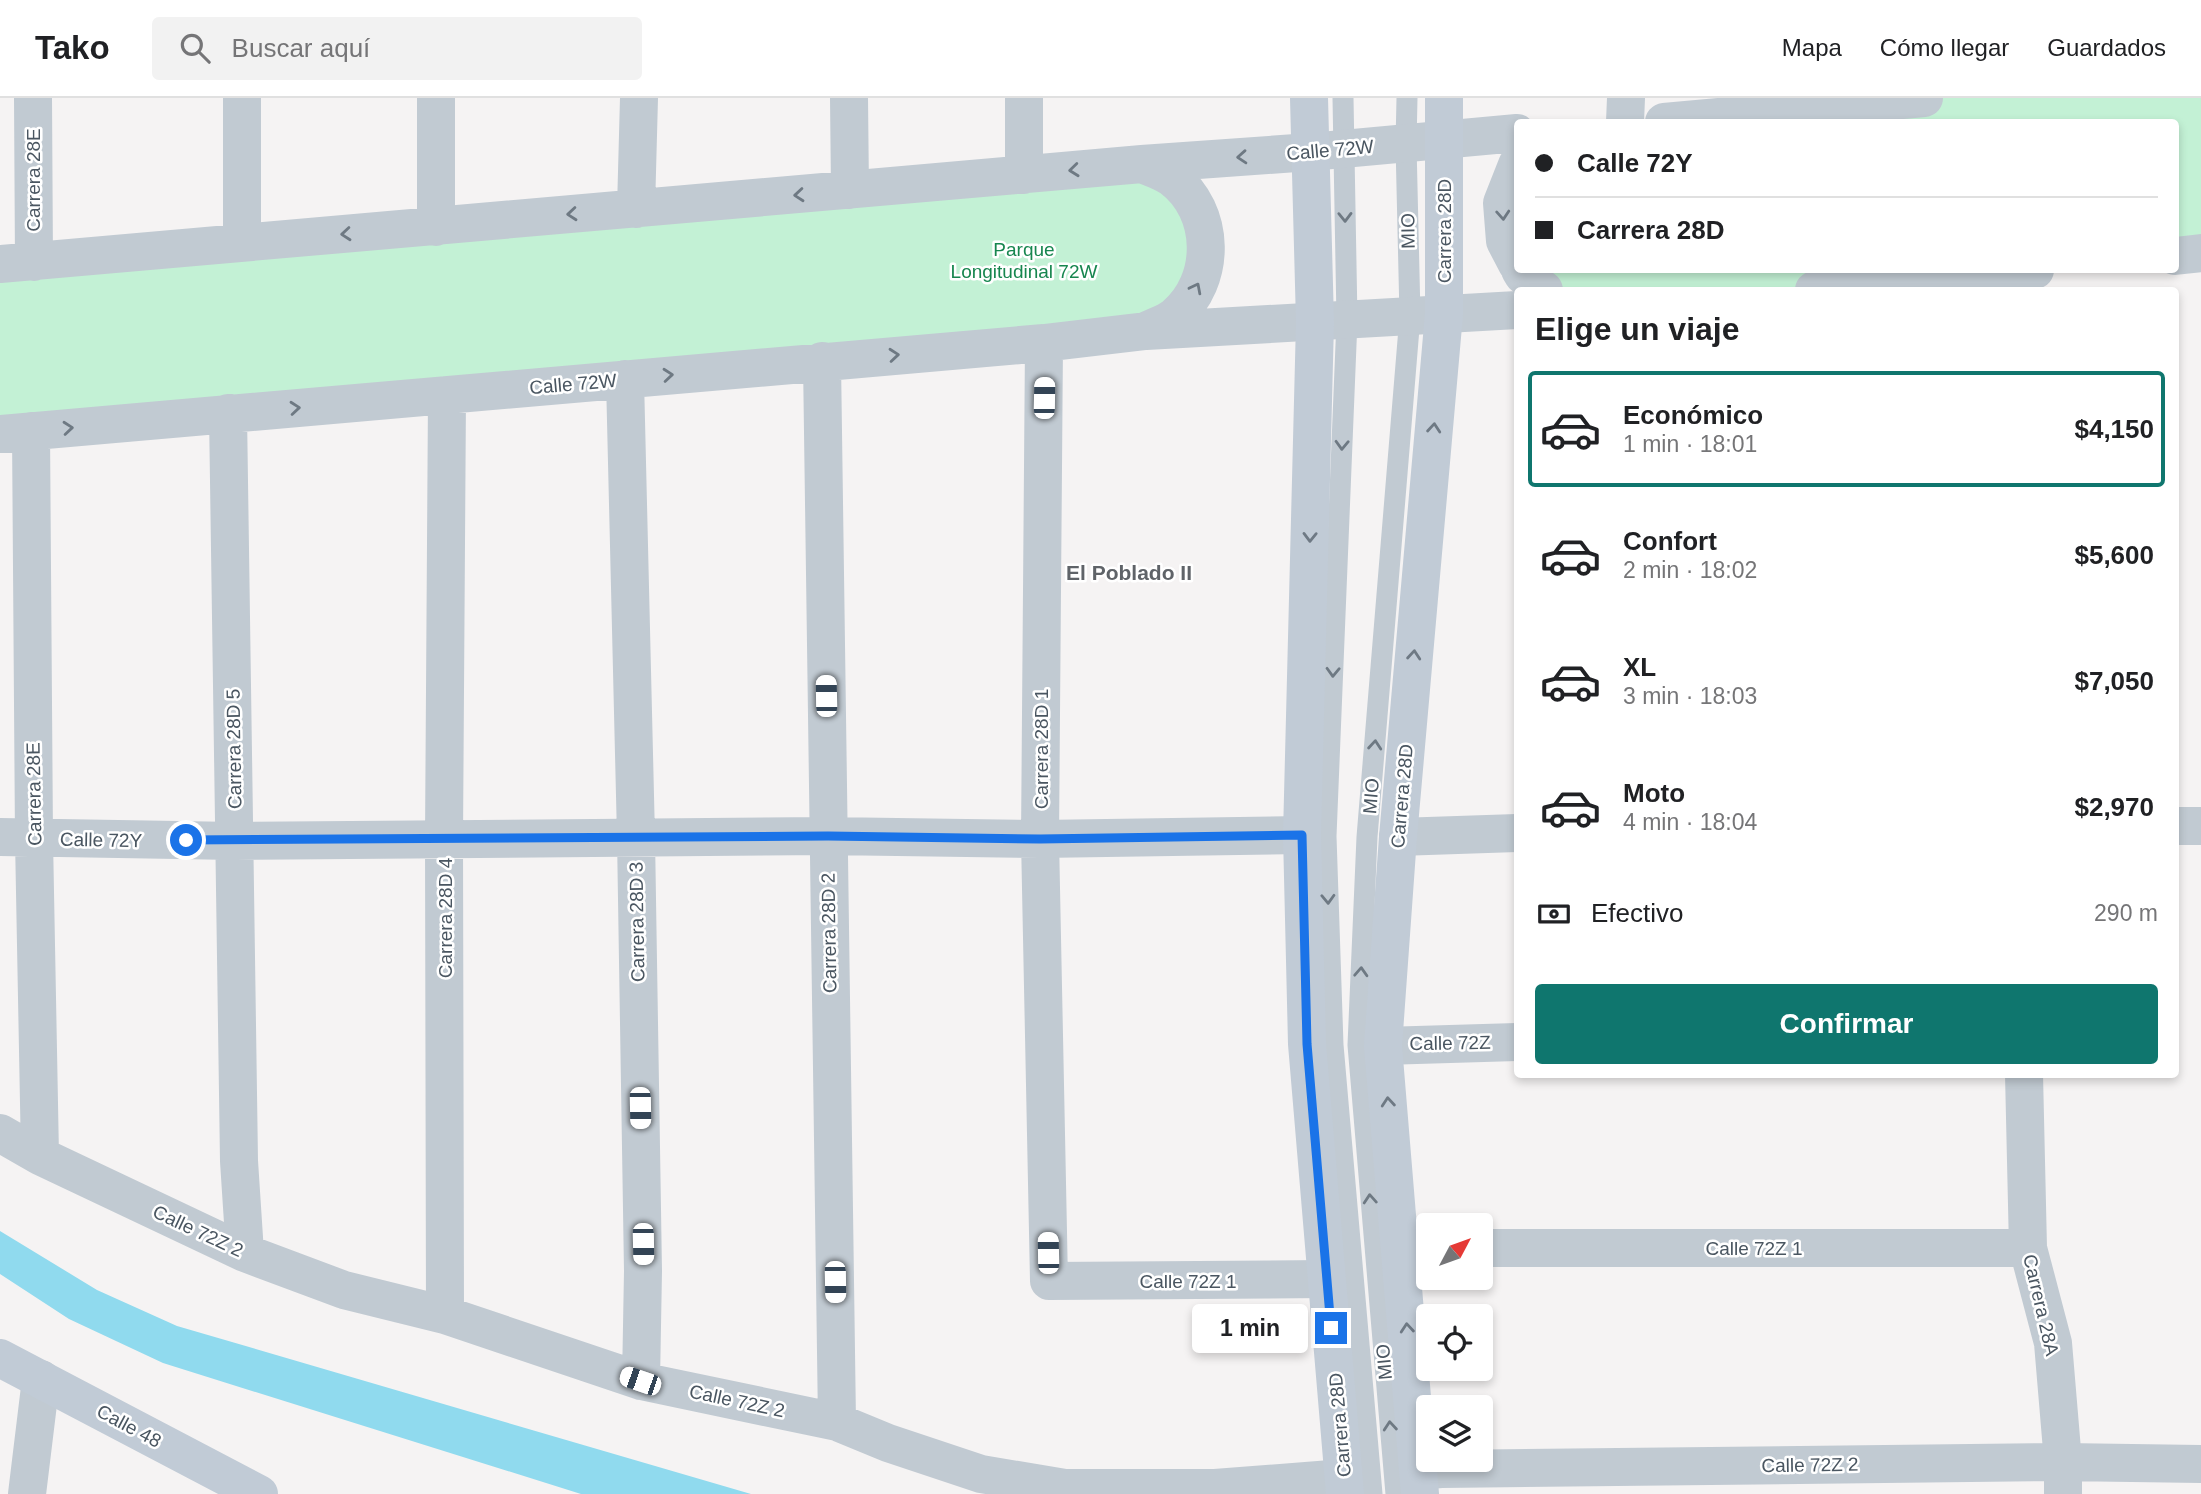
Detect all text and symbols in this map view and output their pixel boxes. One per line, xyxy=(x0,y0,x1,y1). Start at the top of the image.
search box xyxy=(152,17,642,80)
text: Tako xyxy=(35,29,110,66)
icon: search xyxy=(176,29,214,67)
text: Buscar aquí xyxy=(232,33,370,63)
text: Mapa xyxy=(1782,34,1842,61)
text: Cómo llegar xyxy=(1880,34,2009,61)
text: Guardados xyxy=(2047,34,2166,61)
street label: Carrera 28E xyxy=(23,128,44,232)
street label: Calle 72W xyxy=(1285,136,1375,164)
text: Calle 72Y xyxy=(1577,148,1693,178)
one-way arrow xyxy=(1236,149,1247,164)
one-way arrow xyxy=(1069,163,1080,178)
street label: Carrera 28D xyxy=(1434,179,1455,283)
one-way arrow xyxy=(793,187,804,202)
one-way arrow xyxy=(566,206,577,221)
one-way arrow xyxy=(1495,209,1510,220)
one-way arrow xyxy=(1337,213,1353,223)
street label: MIO xyxy=(1397,213,1419,249)
text: Carrera 28D xyxy=(1577,215,1724,245)
one-way arrow xyxy=(340,226,351,241)
park label: Parque Longitudinal 72W xyxy=(951,239,1097,282)
one-way arrow xyxy=(1187,283,1201,295)
text: Elige un viaje xyxy=(1535,311,1740,347)
one-way arrow xyxy=(889,348,900,363)
one-way arrow xyxy=(662,368,673,383)
street label: Calle 72W xyxy=(528,370,618,398)
car xyxy=(1034,377,1055,419)
icon: car xyxy=(1539,398,1602,461)
text: Económico xyxy=(1623,400,1763,430)
one-way arrow xyxy=(289,401,300,416)
text: $4,150 xyxy=(2074,414,2154,444)
one-way arrow xyxy=(62,420,74,435)
one-way arrow xyxy=(1426,423,1441,434)
text: 1 min · 18:01 xyxy=(1623,431,1757,457)
one-way arrow xyxy=(1334,439,1349,450)
icon: car xyxy=(1539,524,1602,587)
text: Confort xyxy=(1623,526,1717,556)
one-way arrow xyxy=(1302,532,1317,543)
text: $5,600 xyxy=(2074,540,2154,570)
text: 2 min · 18:02 xyxy=(1623,557,1757,583)
district label: El Poblado II xyxy=(1066,561,1192,584)
one-way arrow xyxy=(1406,649,1421,660)
icon: car xyxy=(1539,650,1602,713)
text: XL xyxy=(1623,652,1656,682)
text: $7,050 xyxy=(2074,666,2154,696)
one-way arrow xyxy=(1325,667,1340,678)
car xyxy=(816,675,837,717)
text: 3 min · 18:03 xyxy=(1623,683,1757,709)
street label: Carrera 28D 5 xyxy=(222,689,246,809)
street label: Carrera 28D 1 xyxy=(1031,689,1052,809)
one-way arrow xyxy=(1367,740,1382,751)
street label: Carrera 28E xyxy=(23,742,45,846)
street label: Carrera 28D xyxy=(1387,743,1417,849)
icon: car xyxy=(1539,776,1602,839)
street label: MIO xyxy=(1359,777,1383,815)
text: Moto xyxy=(1623,778,1685,808)
text: $2,970 xyxy=(2074,792,2154,822)
text: 4 min · 18:04 xyxy=(1623,809,1757,835)
route start xyxy=(170,824,202,856)
street label: Calle 72Y xyxy=(60,829,143,851)
street label: Carrera 28D 4 xyxy=(435,857,456,978)
street label: Carrera 28D 3 xyxy=(625,862,649,982)
street label: Carrera 28D 2 xyxy=(817,873,841,993)
one-way arrow xyxy=(1321,894,1336,905)
icon: cash xyxy=(1535,895,1573,933)
text: Efectivo xyxy=(1591,898,1684,928)
text: 290 m xyxy=(2094,900,2158,926)
one-way arrow xyxy=(1354,967,1369,978)
button: Confirmar xyxy=(1535,984,2158,1064)
street label: Calle 72Z xyxy=(1409,1032,1491,1054)
car xyxy=(630,1087,651,1129)
one-way arrow xyxy=(1381,1096,1396,1107)
one-way arrow xyxy=(1363,1194,1378,1205)
street label: Calle 72Z 2 xyxy=(150,1201,246,1261)
north arrow xyxy=(1416,1213,1493,1290)
map controls xyxy=(1416,1213,1493,1472)
car xyxy=(633,1223,654,1265)
car xyxy=(1038,1232,1059,1274)
street label: Calle 72Z 1 xyxy=(1705,1238,1803,1259)
street label: Carrera 28A xyxy=(2019,1252,2063,1358)
car xyxy=(825,1261,846,1303)
street label: Calle 72Z 1 xyxy=(1139,1271,1237,1292)
callout: 1 min xyxy=(1191,1304,1306,1352)
button: locate xyxy=(1416,1304,1493,1381)
route end xyxy=(1315,1312,1347,1344)
text: 1 min xyxy=(1220,1315,1280,1341)
one-way arrow xyxy=(1400,1323,1415,1334)
street label: MIO xyxy=(1372,1343,1396,1381)
car xyxy=(617,1364,664,1398)
street label: Carrera 28D xyxy=(1325,1372,1355,1478)
street label: Calle 72Z 2 xyxy=(687,1381,787,1421)
button: layers xyxy=(1416,1395,1493,1472)
street label: Calle 48 xyxy=(93,1400,165,1452)
one-way arrow xyxy=(1383,1420,1398,1431)
street label: Calle 72Z 2 xyxy=(1761,1454,1859,1476)

